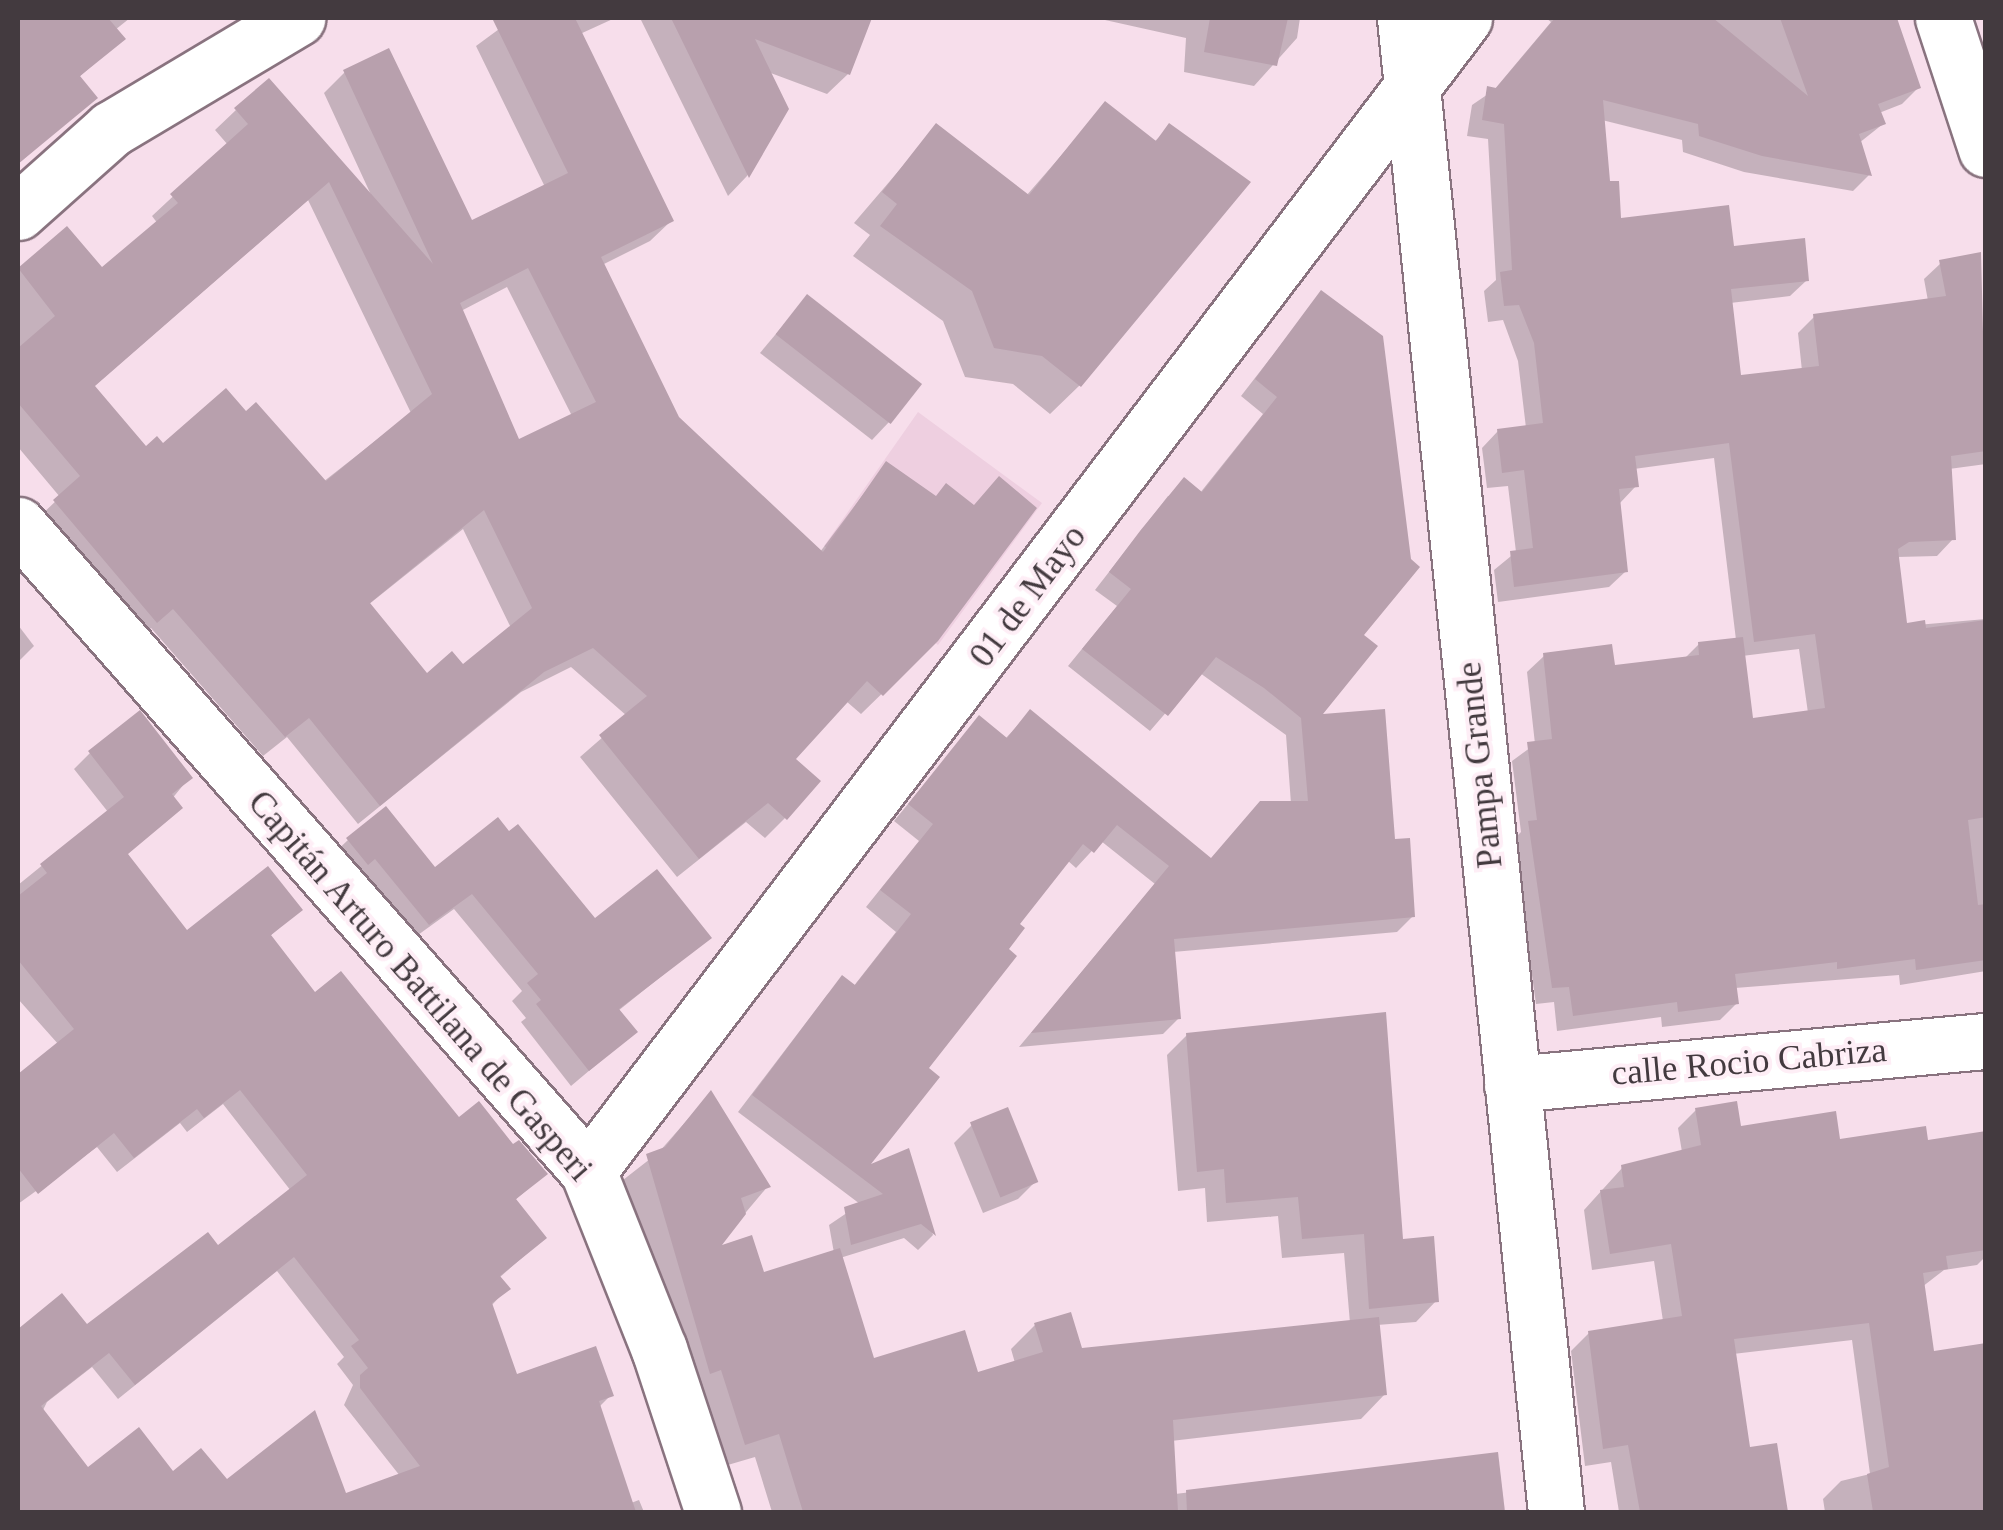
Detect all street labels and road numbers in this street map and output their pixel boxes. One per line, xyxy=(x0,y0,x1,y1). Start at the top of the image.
street label: 01 de Mayo xyxy=(961,517,1095,675)
street label: Pampa Grande xyxy=(1448,660,1512,870)
street label: Capitán Arturo Battilana de Gasperi xyxy=(238,782,602,1190)
street label: calle Rocio Cabriza xyxy=(1610,1029,1888,1095)

